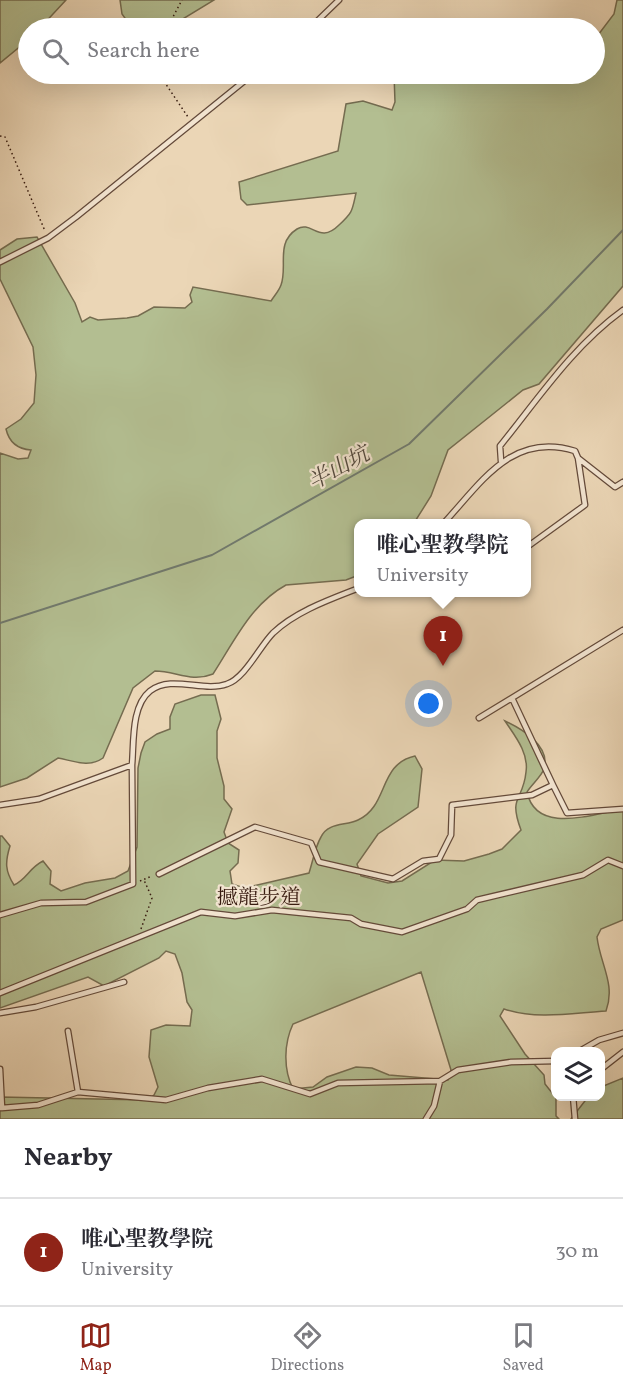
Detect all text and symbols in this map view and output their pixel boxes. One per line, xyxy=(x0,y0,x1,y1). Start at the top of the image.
search box xyxy=(18,18,605,84)
icon: search xyxy=(39,35,72,68)
text: Search here xyxy=(87,36,200,67)
water label: 半山坑 xyxy=(303,438,378,499)
popup xyxy=(354,519,531,597)
text: 唯心聖教學院 xyxy=(376,531,509,562)
text: University xyxy=(376,562,469,590)
pin: 1 xyxy=(424,616,462,666)
your location xyxy=(414,689,443,718)
street label: 撼龍步道 xyxy=(217,884,301,913)
map controls xyxy=(551,1047,605,1101)
button: layers xyxy=(551,1047,605,1101)
text: Nearby xyxy=(24,1140,113,1176)
text: 唯心聖教學院 xyxy=(81,1225,213,1256)
text: 1 xyxy=(39,1238,48,1266)
text: 30 m xyxy=(555,1238,599,1266)
text: University xyxy=(81,1256,173,1284)
tab: Map xyxy=(79,1319,112,1377)
tab: Directions xyxy=(271,1319,344,1377)
tab: Saved xyxy=(503,1319,544,1377)

